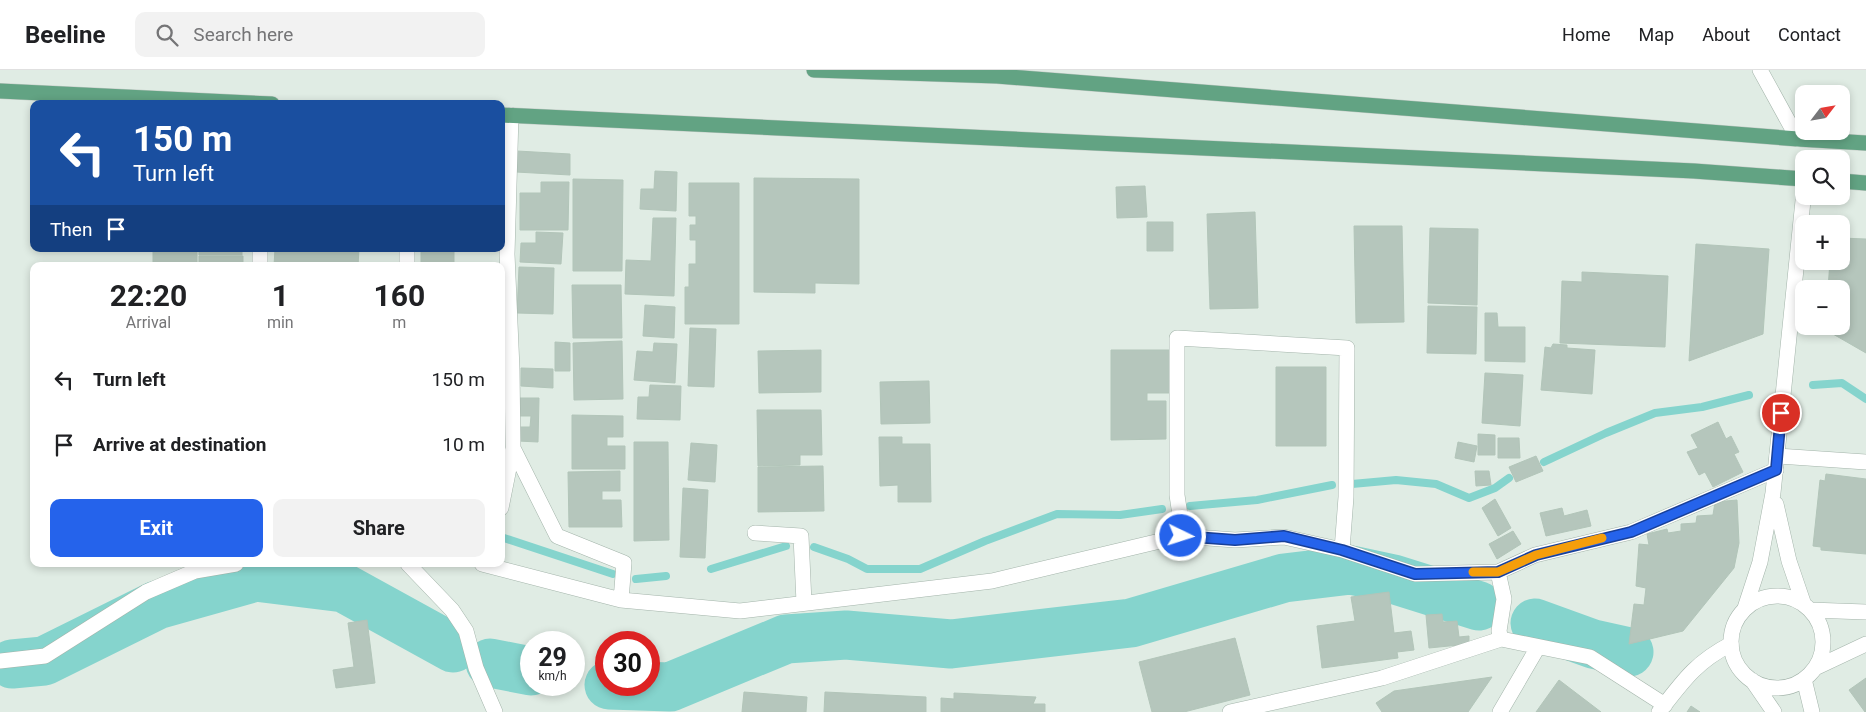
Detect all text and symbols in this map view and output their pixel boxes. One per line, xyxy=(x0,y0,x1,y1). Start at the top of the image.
search box xyxy=(135,12,485,57)
text: Beeline xyxy=(25,21,105,49)
icon: search xyxy=(153,21,181,49)
text: Search here xyxy=(193,23,293,46)
text: Home xyxy=(1562,24,1611,45)
text: Map xyxy=(1639,24,1674,45)
text: About xyxy=(1702,24,1750,45)
text: Contact xyxy=(1778,24,1841,45)
north arrow xyxy=(1795,85,1850,140)
map controls xyxy=(1795,85,1850,335)
text: 150 m xyxy=(133,119,232,160)
icon: left xyxy=(50,120,115,185)
button: search xyxy=(1795,150,1850,205)
text: Turn left xyxy=(133,161,214,186)
icon: arrive xyxy=(102,215,130,243)
button: + xyxy=(1795,215,1850,270)
text: Then xyxy=(50,218,92,241)
text: 22:20 xyxy=(110,278,187,313)
text: 1 xyxy=(272,278,289,313)
text: 160 xyxy=(374,278,425,313)
button: − xyxy=(1795,280,1850,335)
text: Arrival xyxy=(126,313,171,332)
text: min xyxy=(267,313,294,332)
text: m xyxy=(392,313,406,332)
icon: left xyxy=(50,366,78,394)
text: Turn left xyxy=(93,368,166,391)
text: 150 m xyxy=(432,368,485,391)
pin xyxy=(1760,392,1802,434)
icon: arrive xyxy=(1767,399,1795,427)
icon: arrive xyxy=(50,431,78,459)
text: Arrive at destination xyxy=(93,433,266,456)
text: 10 m xyxy=(442,433,485,456)
button: Exit xyxy=(50,499,263,557)
button: Share xyxy=(273,499,485,557)
position arrow xyxy=(1154,509,1206,561)
speed limit sign: 30 xyxy=(595,631,660,696)
text: 29 xyxy=(538,643,567,672)
text: km/h xyxy=(538,669,567,683)

